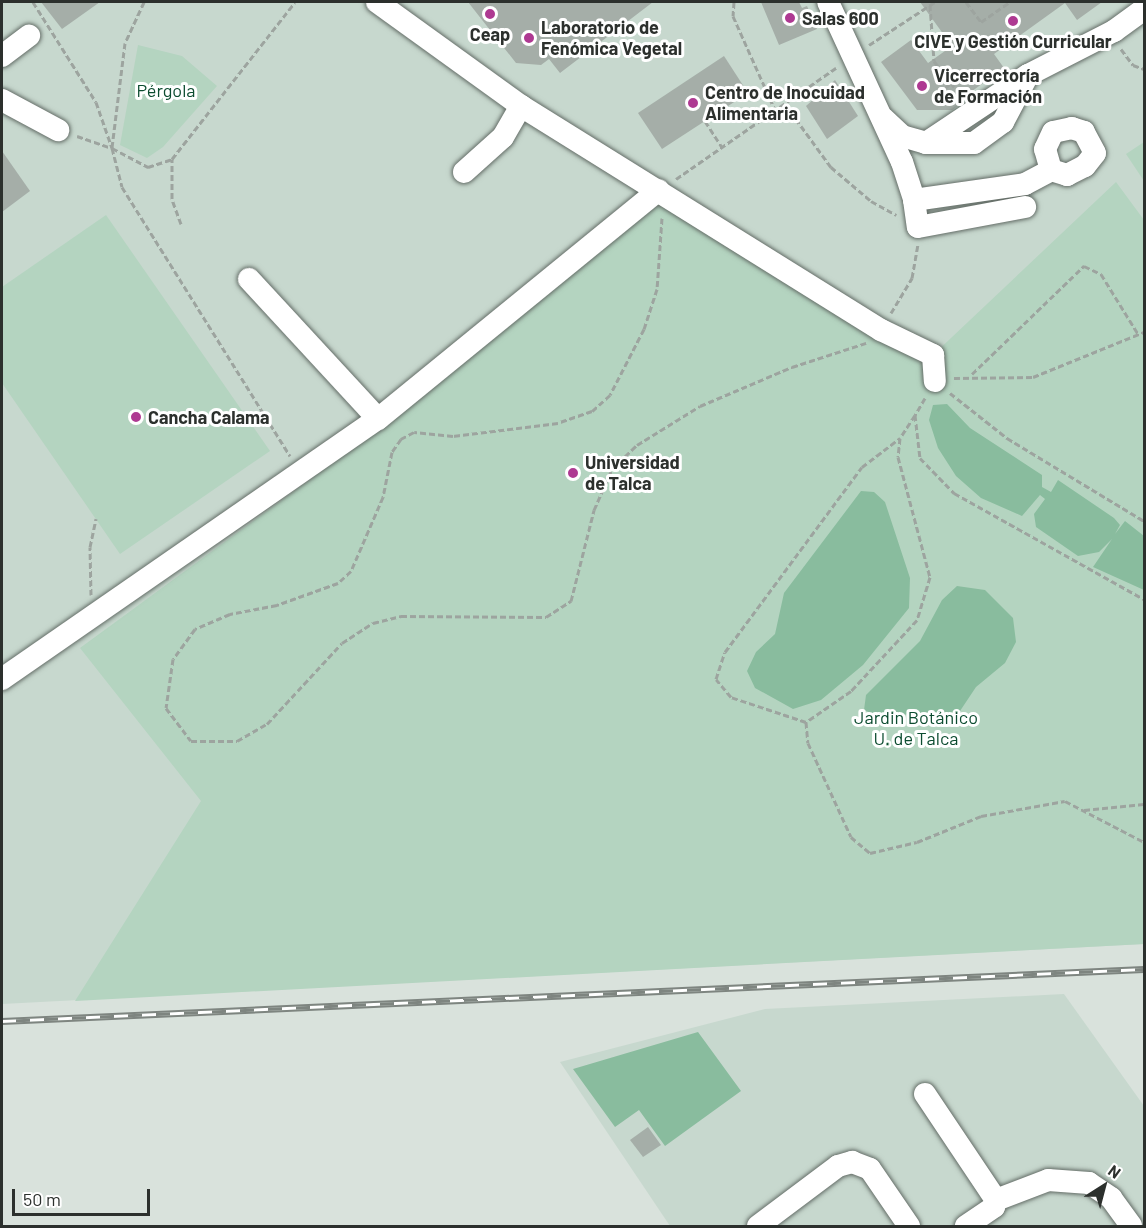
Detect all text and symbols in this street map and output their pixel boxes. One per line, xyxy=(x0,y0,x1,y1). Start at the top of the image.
marker: Ceap xyxy=(483,7,497,21)
place label: Salas 600 xyxy=(802,7,879,29)
marker: Salas 600 xyxy=(783,11,797,25)
marker: CIVE y Gestión Curricular xyxy=(1006,14,1020,28)
place label: Laboratorio de Fenómica Vegetal xyxy=(541,17,682,60)
place label: Ceap xyxy=(470,23,510,45)
place label: CIVE y Gestión Curricular xyxy=(914,30,1112,52)
marker: Laboratorio de Fenómica Vegetal xyxy=(522,31,536,45)
place label: Vicerrectoría de Formación xyxy=(934,65,1042,107)
park label: Pérgola xyxy=(136,79,196,101)
marker: Vicerrectoría de Formación xyxy=(915,79,929,93)
place label: Centro de Inocuidad Alimentaria xyxy=(705,82,865,124)
marker: Centro de Inocuidad Alimentaria xyxy=(686,96,700,110)
place label: Cancha Calama xyxy=(148,406,270,428)
marker: Cancha Calama xyxy=(129,410,143,424)
place label: Universidad de Talca xyxy=(585,452,680,494)
marker: Universidad de Talca xyxy=(566,466,580,480)
park label: Jardin Botánico U. de Talca xyxy=(854,707,978,750)
north arrow xyxy=(1074,1156,1134,1216)
text: N xyxy=(1105,1160,1125,1182)
scale bar xyxy=(15,1177,153,1215)
text: 50 m xyxy=(23,1188,61,1210)

